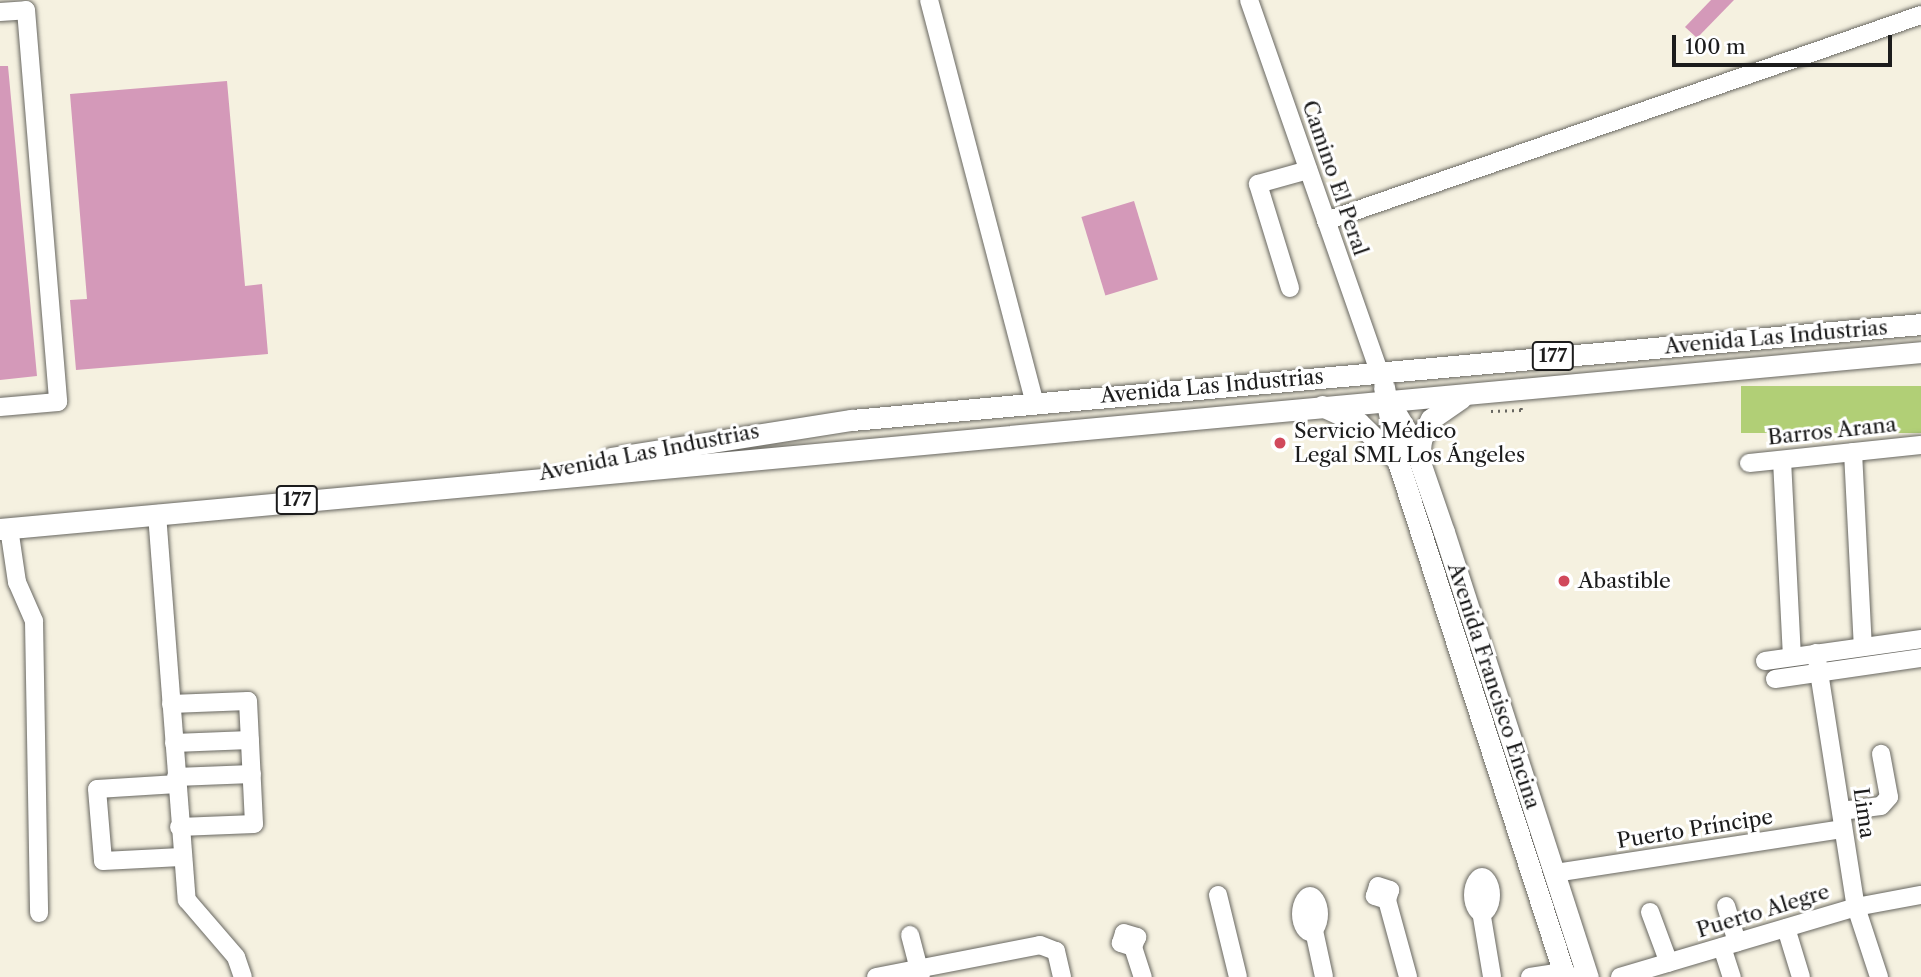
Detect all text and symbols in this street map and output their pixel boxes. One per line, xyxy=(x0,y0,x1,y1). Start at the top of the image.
scale bar xyxy=(1676,21,1896,65)
text: 100 m xyxy=(1685,34,1746,59)
street label: Camino El Peral xyxy=(1297,97,1373,259)
street label: Avenida Las Industrias xyxy=(1663,315,1889,359)
road number: 177 xyxy=(1530,340,1576,372)
street label: Avenida Las Industrias xyxy=(1099,364,1325,408)
street label: Barros Arana xyxy=(1766,412,1898,450)
street label: Avenida Las Industrias xyxy=(537,418,761,486)
place label: Servicio Médico Legal SML Los Ángeles xyxy=(1294,418,1527,468)
marker: Servicio Médico Legal SML Los Ángeles xyxy=(1272,435,1288,451)
road number: 177 xyxy=(274,485,320,516)
street label: Avenida Francisco Encina xyxy=(1442,560,1546,812)
place label: Abastible xyxy=(1578,568,1671,594)
marker: Abastible xyxy=(1556,573,1572,589)
street label: Lima xyxy=(1848,786,1880,840)
street label: Puerto Príncipe xyxy=(1615,804,1775,854)
street label: Puerto Alegre xyxy=(1693,879,1833,943)

